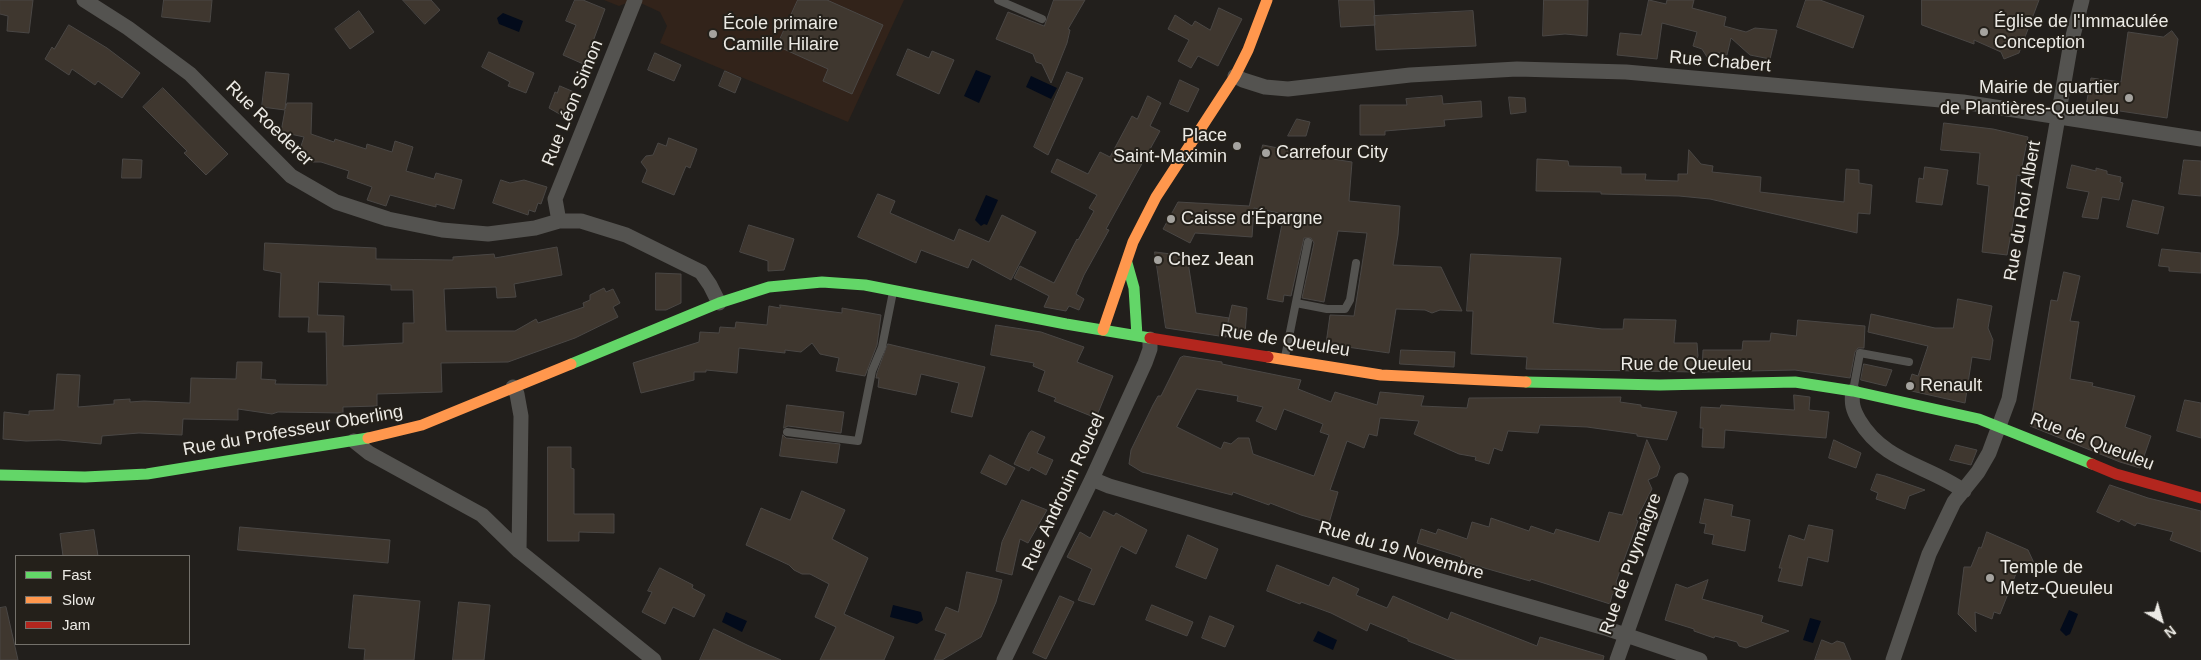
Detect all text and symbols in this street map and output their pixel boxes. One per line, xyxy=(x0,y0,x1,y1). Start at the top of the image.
place label: Église de l'Immaculée Conception xyxy=(1994,11,2169,54)
place label: École primaire Camille Hilaire xyxy=(723,13,839,56)
marker: Église de l'Immaculée Conception xyxy=(1978,26,1990,38)
marker: École primaire Camille Hilaire xyxy=(707,28,719,40)
street label: Rue Léon Simon xyxy=(538,37,608,169)
street label: Rue Chabert xyxy=(1668,47,1772,77)
street label: Rue Roederer xyxy=(221,77,317,171)
place label: Mairie de quartier de Plantières-Queuleu xyxy=(1940,77,2119,120)
marker: Mairie de quartier de Plantières-Queuleu xyxy=(2123,92,2135,104)
place label: Place Saint-Maximin xyxy=(1113,125,1227,168)
street label: Rue du Roi Albert xyxy=(2000,139,2046,283)
marker: Place Saint-Maximin xyxy=(1231,140,1243,152)
place label: Carrefour City xyxy=(1276,142,1388,164)
marker: Carrefour City xyxy=(1260,147,1272,159)
place label: Caisse d'Épargne xyxy=(1181,208,1323,230)
marker: Caisse d'Épargne xyxy=(1165,213,1177,225)
place label: Chez Jean xyxy=(1168,249,1254,271)
marker: Chez Jean xyxy=(1152,254,1164,266)
street label: Rue de Queuleu xyxy=(1219,320,1351,362)
street label: Rue de Queuleu xyxy=(1620,354,1752,376)
place label: Renault xyxy=(1920,375,1982,397)
marker: Renault xyxy=(1904,380,1916,392)
street label: Rue du Professeur Oberling xyxy=(181,401,405,461)
street label: Rue de Queuleu xyxy=(2027,408,2157,476)
street label: Rue Androuin Roucel xyxy=(1018,410,1110,574)
street label: Rue de Puymaigre xyxy=(1595,490,1667,638)
street label: Rue du 19 Novembre xyxy=(1316,517,1486,585)
legend xyxy=(15,555,190,645)
place label: Temple de Metz-Queuleu xyxy=(2000,557,2113,600)
text: Fast xyxy=(62,566,91,583)
marker: Temple de Metz-Queuleu xyxy=(1984,572,1996,584)
text: Slow xyxy=(62,591,95,608)
north arrow xyxy=(2136,595,2186,645)
text: Jam xyxy=(62,616,90,633)
text: N xyxy=(2161,622,2179,641)

